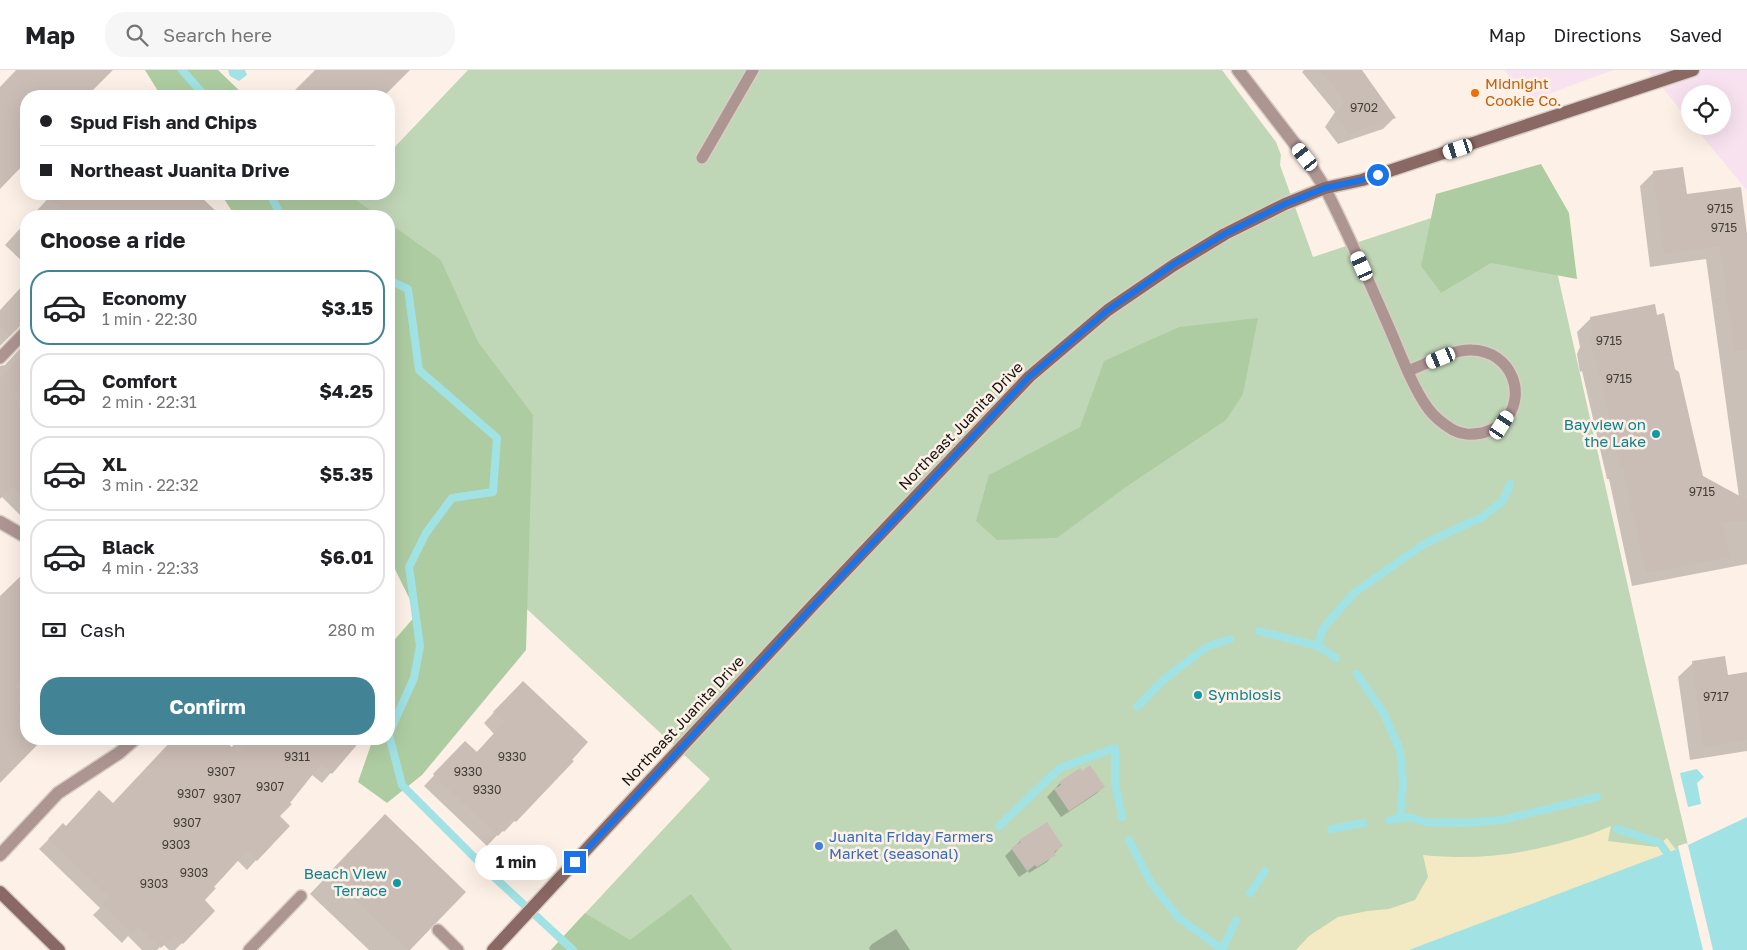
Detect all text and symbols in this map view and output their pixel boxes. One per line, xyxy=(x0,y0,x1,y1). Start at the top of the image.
search box xyxy=(105,12,455,57)
text: Map xyxy=(25,20,75,49)
icon: search xyxy=(123,21,151,49)
text: Search here xyxy=(163,23,272,46)
text: Map xyxy=(1489,24,1525,46)
text: Directions xyxy=(1553,24,1641,46)
text: Saved xyxy=(1669,24,1722,46)
place label: Midnight Cookie Co. xyxy=(1485,74,1562,109)
map controls xyxy=(1681,85,1731,135)
button: locate xyxy=(1681,85,1731,135)
marker: Midnight Cookie Co. xyxy=(1469,87,1481,99)
house number: 9702 xyxy=(1350,100,1378,115)
text: Spud Fish and Chips xyxy=(70,110,257,133)
car xyxy=(1441,137,1474,161)
car xyxy=(1289,141,1320,173)
text: Northeast Juanita Drive xyxy=(70,158,290,181)
route start xyxy=(1367,164,1389,186)
house number: 9715 xyxy=(1707,201,1733,216)
house number: 9715 xyxy=(1711,220,1737,235)
text: Choose a ride xyxy=(40,226,186,253)
car xyxy=(1349,249,1374,283)
icon: car xyxy=(42,285,87,330)
text: Economy xyxy=(102,286,187,309)
text: $3.15 xyxy=(321,296,373,319)
text: 1 min · 22:30 xyxy=(102,309,198,329)
house number: 9715 xyxy=(1596,333,1622,348)
car xyxy=(1424,345,1457,371)
street label: Northeast Juanita Drive xyxy=(894,357,1026,493)
icon: car xyxy=(42,368,87,413)
text: Comfort xyxy=(102,369,177,392)
house number: 9715 xyxy=(1606,371,1632,386)
text: $4.25 xyxy=(319,379,373,402)
text: 2 min · 22:31 xyxy=(102,392,197,412)
car xyxy=(1487,408,1516,442)
place label: Bayview on the Lake xyxy=(1564,415,1646,450)
marker: Bayview on the Lake xyxy=(1650,428,1662,440)
icon: car xyxy=(42,451,87,496)
text: XL xyxy=(102,452,127,475)
text: $5.35 xyxy=(319,462,373,485)
text: 3 min · 22:32 xyxy=(102,475,198,495)
house number: 9715 xyxy=(1689,484,1715,499)
icon: car xyxy=(42,534,87,579)
text: Black xyxy=(102,535,155,558)
text: $6.01 xyxy=(320,545,373,568)
text: 4 min · 22:33 xyxy=(102,558,199,578)
icon: cash xyxy=(40,616,68,644)
text: Cash xyxy=(80,618,125,641)
text: 280 m xyxy=(328,620,375,640)
street label: Northeast Juanita Drive xyxy=(617,651,747,789)
button: Confirm xyxy=(40,677,375,735)
place label: Symbiosis xyxy=(1208,685,1281,703)
marker: Symbiosis xyxy=(1192,689,1204,701)
house number: 9717 xyxy=(1703,689,1729,704)
house number: 9311 xyxy=(284,749,310,764)
house number: 9330 xyxy=(498,749,526,764)
house number: 9307 xyxy=(207,764,235,779)
house number: 9330 xyxy=(454,764,482,779)
house number: 9307 xyxy=(256,779,284,794)
house number: 9330 xyxy=(473,782,501,797)
house number: 9307 xyxy=(177,786,205,801)
house number: 9307 xyxy=(213,791,241,806)
house number: 9307 xyxy=(173,815,201,830)
place label: Juanita Friday Farmers Market (seasonal) xyxy=(829,827,993,862)
house number: 9303 xyxy=(162,837,190,852)
marker: Juanita Friday Farmers Market (seasonal) xyxy=(813,840,825,852)
callout: 1 min xyxy=(475,844,558,880)
route end xyxy=(564,851,586,873)
text: 1 min xyxy=(496,852,536,872)
place label: Beach View Terrace xyxy=(304,864,387,899)
house number: 9303 xyxy=(180,865,208,880)
house number: 9303 xyxy=(140,876,168,891)
marker: Beach View Terrace xyxy=(391,877,403,889)

